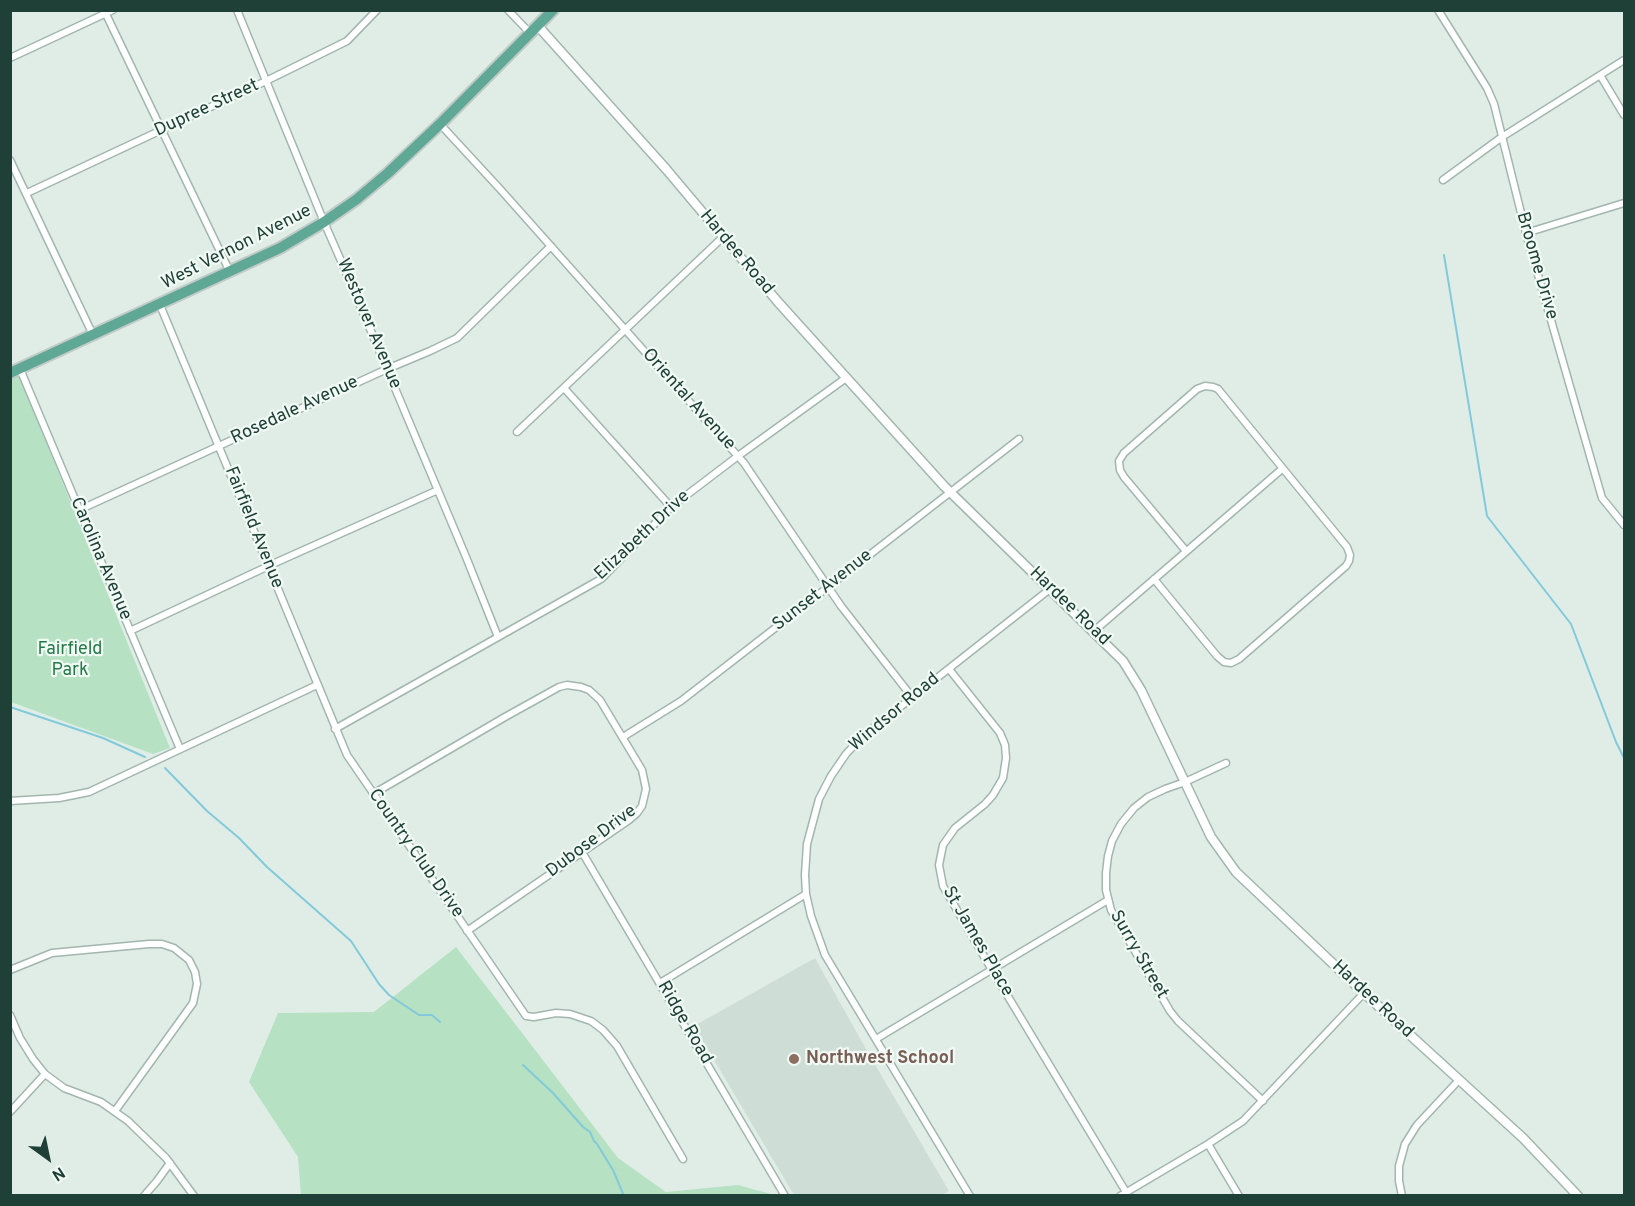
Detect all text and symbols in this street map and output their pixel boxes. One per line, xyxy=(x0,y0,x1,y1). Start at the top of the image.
street label: Dupree Street xyxy=(151,75,263,143)
street label: West Vernon Avenue xyxy=(158,201,316,295)
street label: Hardee Road xyxy=(694,206,778,300)
street label: Broome Drive xyxy=(1510,210,1562,322)
street label: Westover Avenue xyxy=(331,256,405,392)
street label: Oriental Avenue xyxy=(637,345,739,455)
street label: Rosedale Avenue xyxy=(228,372,362,450)
street label: Fairfield Avenue xyxy=(219,464,287,592)
street label: Elizabeth Drive xyxy=(591,487,695,585)
street label: Carolina Avenue xyxy=(64,494,136,624)
street label: Sunset Avenue xyxy=(769,546,877,636)
street label: Hardee Road xyxy=(1024,563,1114,651)
park label: Fairfield Park xyxy=(38,639,102,682)
street label: Windsor Road xyxy=(845,669,945,757)
street label: Country Club Drive xyxy=(362,785,468,923)
street label: Dubose Drive xyxy=(543,801,641,883)
street label: St James Place xyxy=(937,883,1017,1001)
street label: Surry Street xyxy=(1104,907,1172,1003)
street label: Hardee Road xyxy=(1327,957,1417,1043)
street label: Ridge Road xyxy=(652,978,716,1068)
place label: Northwest School xyxy=(806,1048,954,1070)
marker: Northwest School xyxy=(787,1052,801,1066)
north arrow xyxy=(18,1128,78,1188)
text: N xyxy=(48,1162,68,1185)

